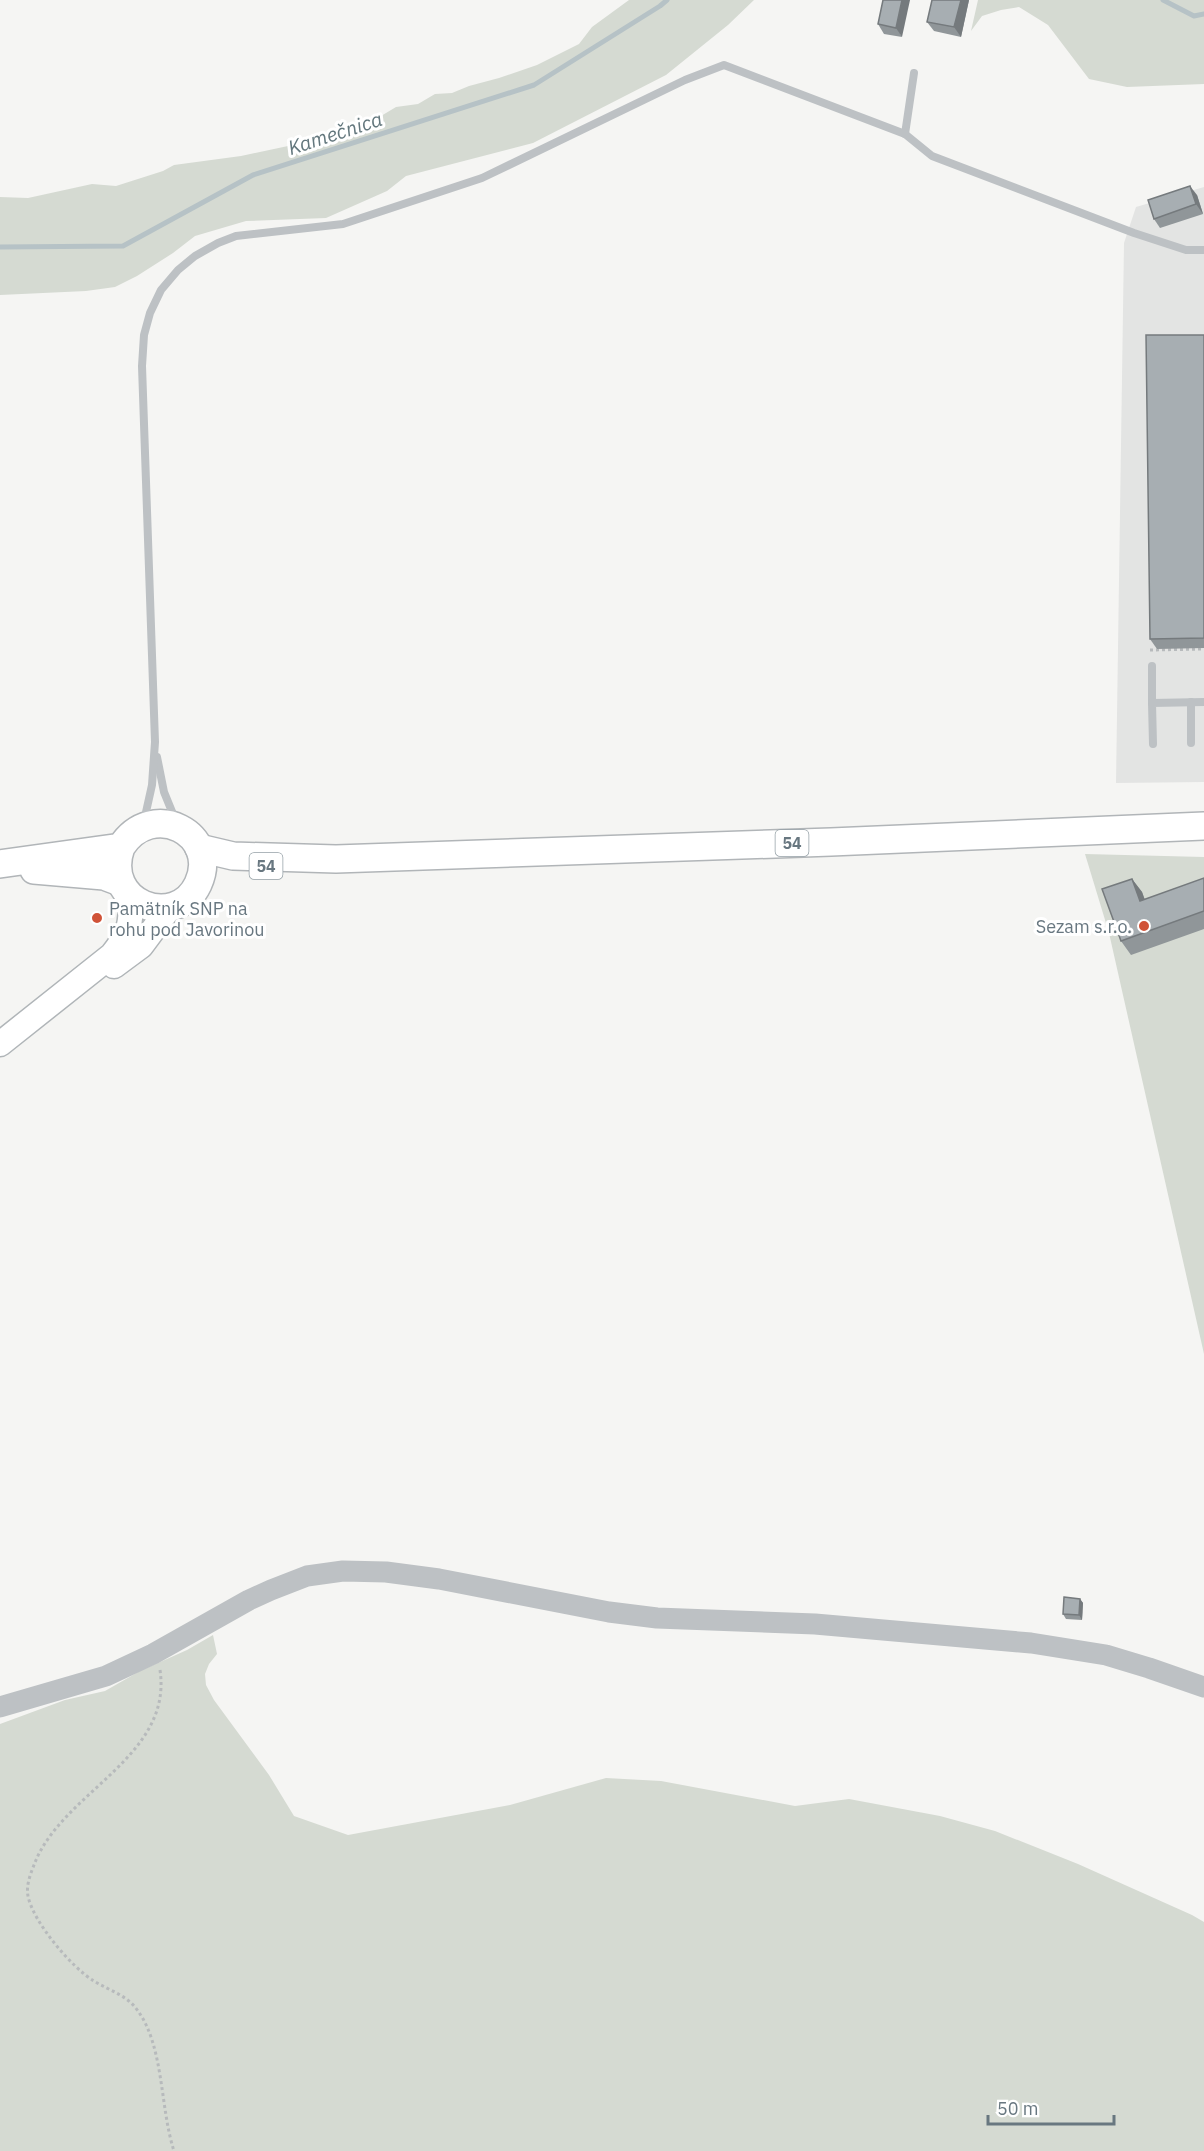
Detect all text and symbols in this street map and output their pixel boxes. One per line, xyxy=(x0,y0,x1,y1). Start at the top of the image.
water label: Kamečnica xyxy=(284,105,386,161)
road number: 54 xyxy=(776,830,808,856)
road number: 54 xyxy=(250,853,282,879)
place label: Pamätník SNP na rohu pod Javorinou xyxy=(109,897,265,941)
marker: Pamätník SNP na rohu pod Javorinou xyxy=(90,911,104,925)
place label: Sezam s.r.o. xyxy=(1036,915,1132,938)
marker: Sezam s.r.o. xyxy=(1137,919,1151,933)
scale bar xyxy=(988,2088,1114,2126)
text: 50 m xyxy=(997,2097,1039,2120)

